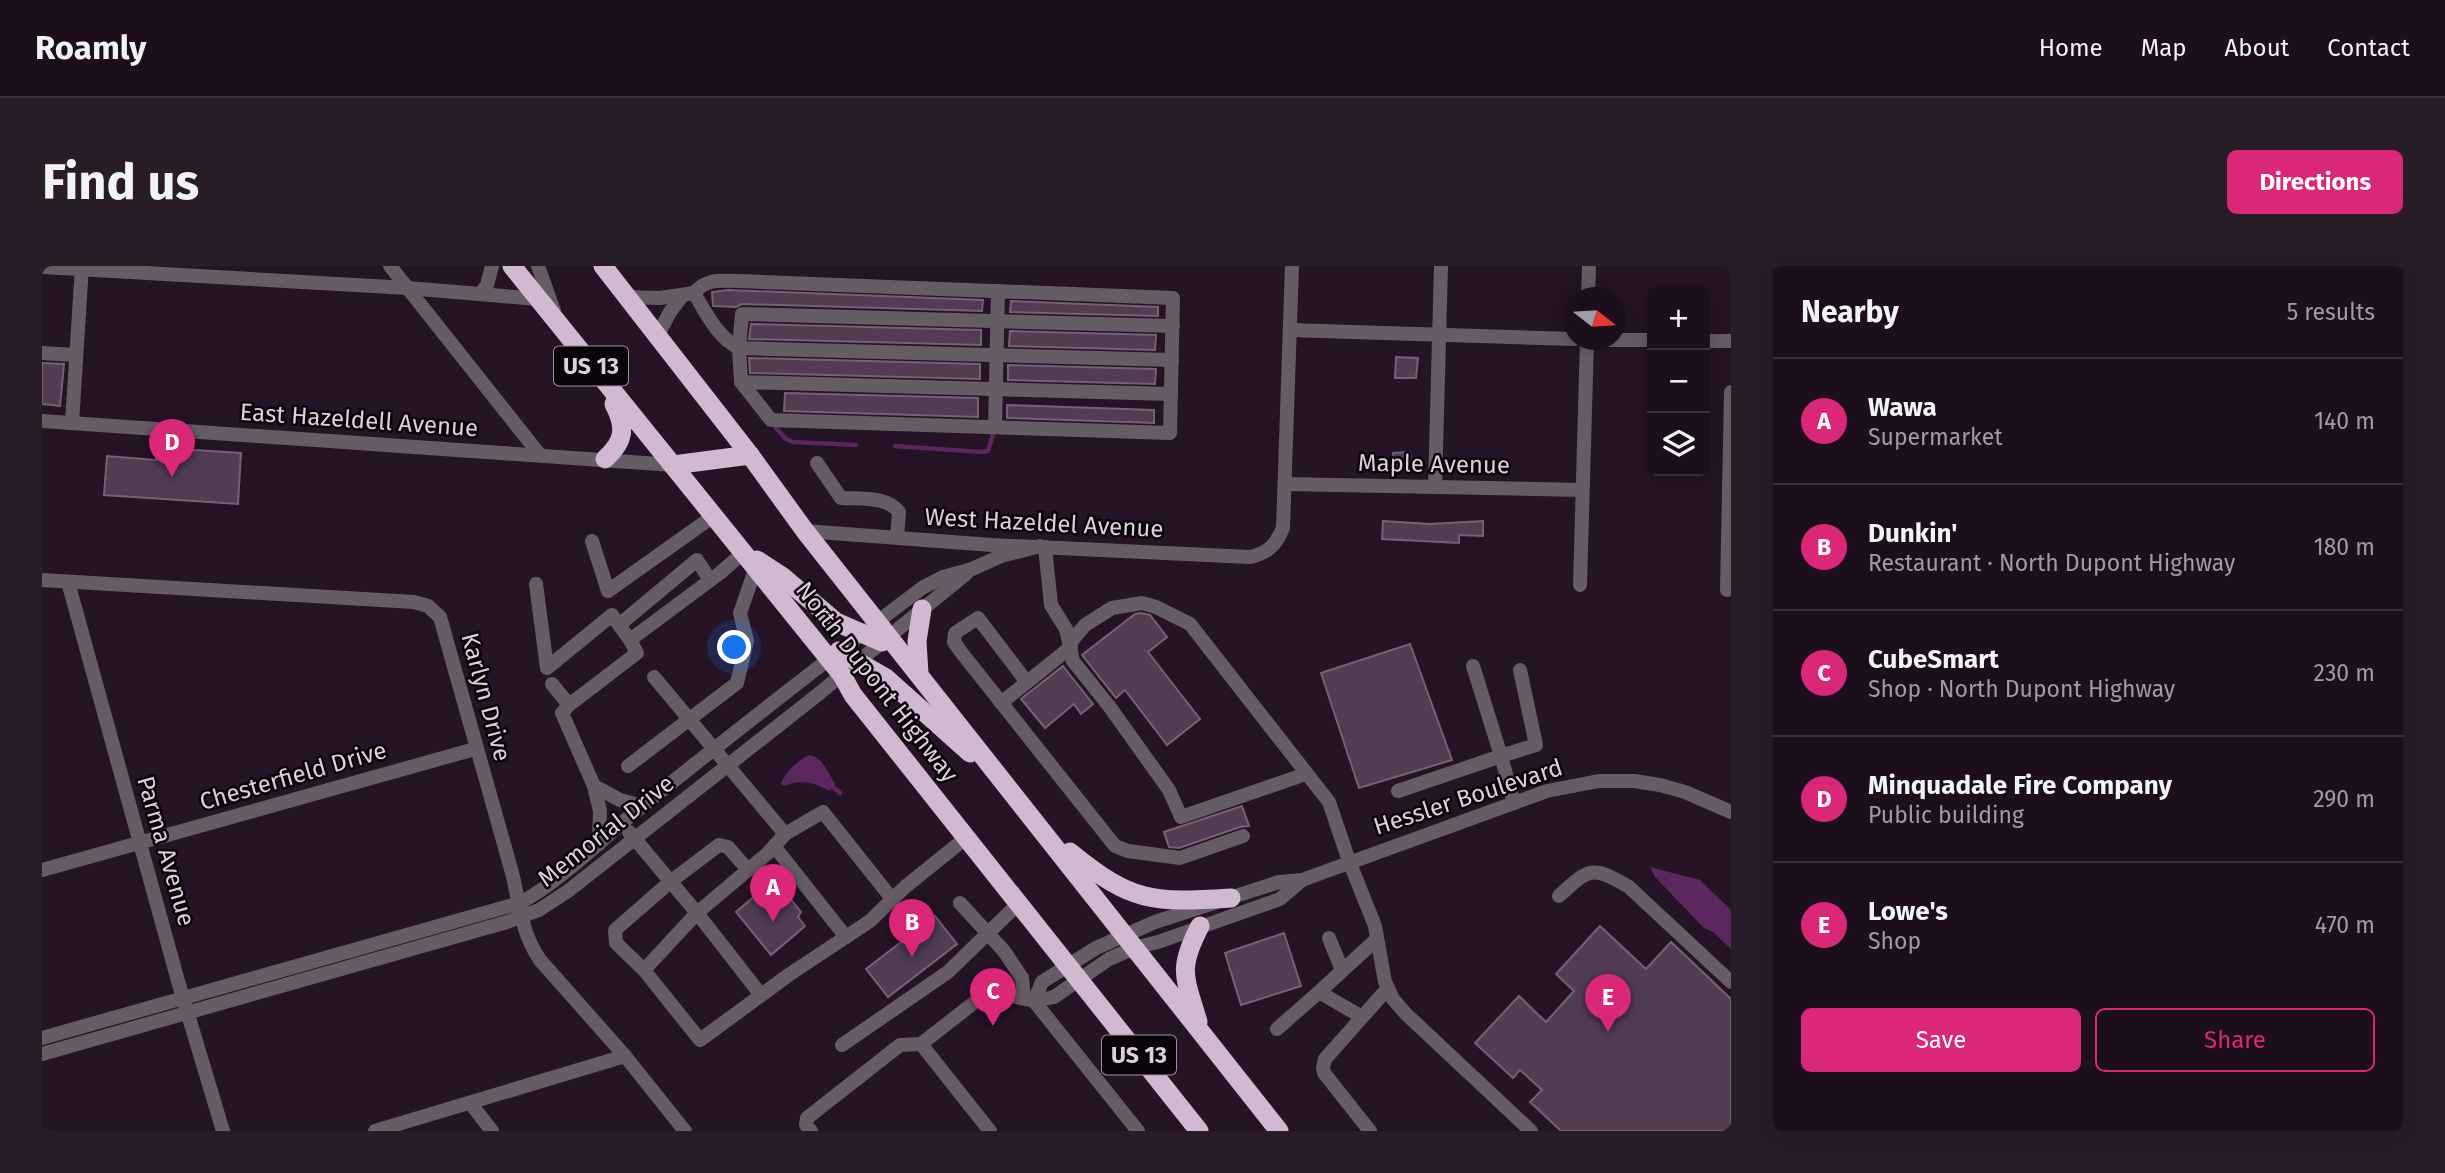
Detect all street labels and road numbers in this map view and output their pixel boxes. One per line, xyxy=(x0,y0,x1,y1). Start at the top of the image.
road number: US 13 xyxy=(554,346,628,386)
street label: East Hazeldell Avenue xyxy=(239,398,479,442)
street label: Maple Avenue xyxy=(1358,449,1510,479)
street label: West Hazeldel Avenue xyxy=(924,503,1164,543)
street label: North Dupont Highway xyxy=(790,576,964,788)
street label: Karlyn Drive xyxy=(455,630,517,764)
street label: Chesterfield Drive xyxy=(196,736,390,816)
street label: Hessler Boulevard xyxy=(1370,753,1566,841)
street label: Memorial Drive xyxy=(532,769,680,893)
street label: Parma Avenue xyxy=(131,773,201,929)
road number: US 13 xyxy=(1102,1035,1176,1074)

